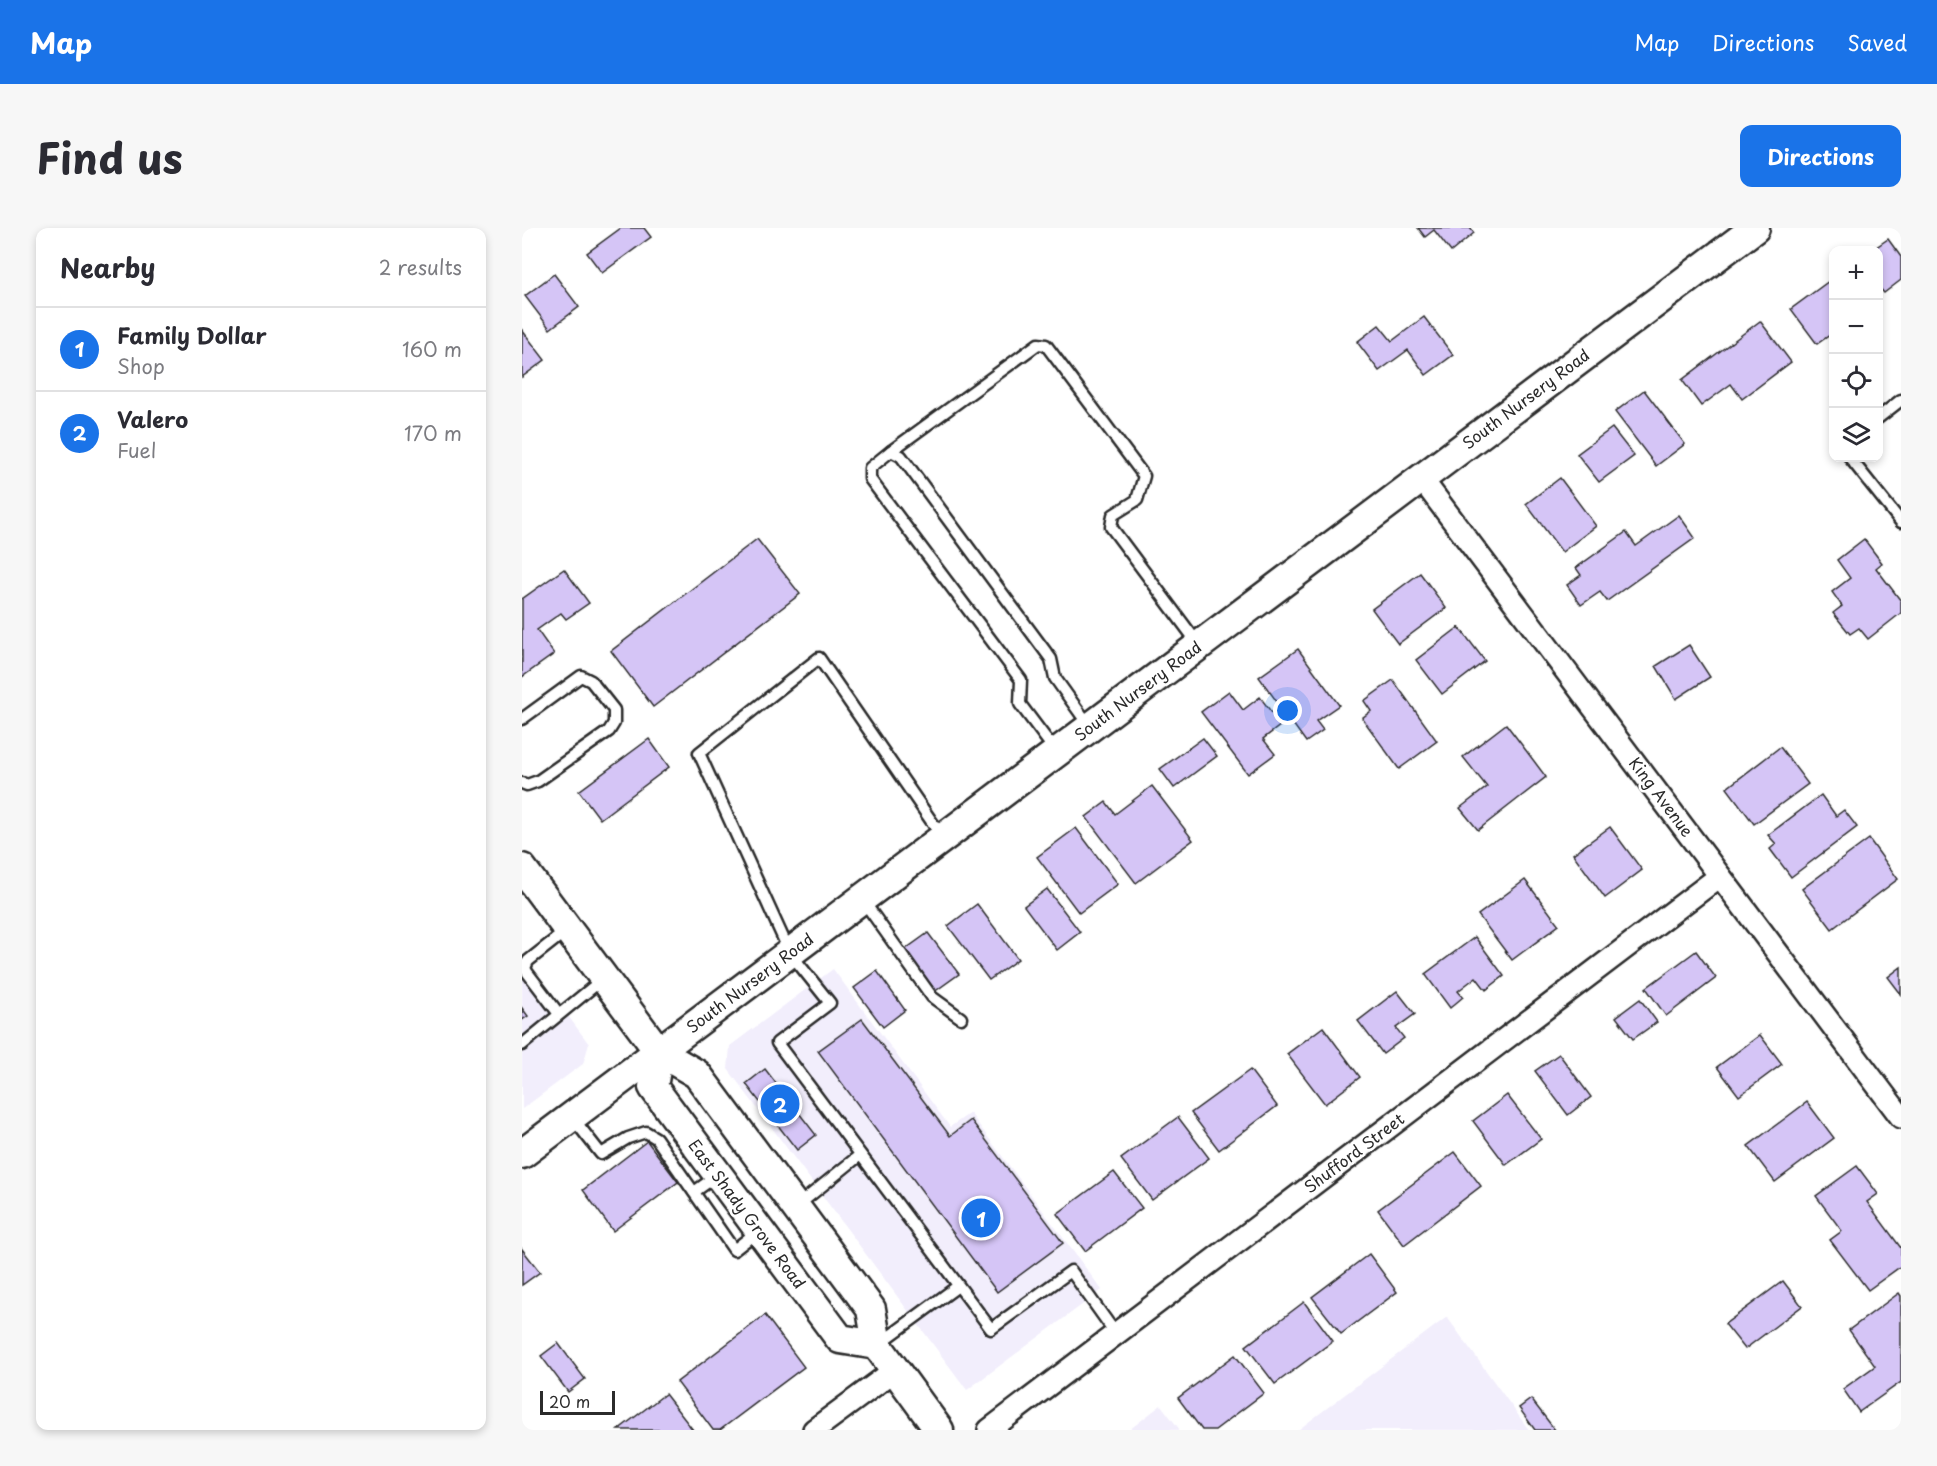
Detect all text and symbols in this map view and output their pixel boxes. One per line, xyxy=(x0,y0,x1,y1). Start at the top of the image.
text: Map xyxy=(30,21,92,64)
text: Map xyxy=(1634,26,1679,58)
text: Directions xyxy=(1712,26,1814,58)
text: Saved xyxy=(1847,26,1907,58)
text: Find us xyxy=(36,125,183,188)
button: Directions xyxy=(1740,125,1901,187)
map controls xyxy=(1829,246,1883,462)
button: + xyxy=(1829,246,1883,300)
text: Nearby xyxy=(60,248,155,287)
text: 2 results xyxy=(379,252,462,282)
button: − xyxy=(1829,300,1883,354)
text: Family Dollar xyxy=(117,318,267,351)
text: 1 xyxy=(75,334,84,364)
text: 160 m xyxy=(402,334,462,364)
street label: South Nursery Road xyxy=(1457,342,1594,454)
text: Shop xyxy=(117,351,165,381)
button: locate xyxy=(1829,354,1883,408)
text: Valero xyxy=(117,402,188,435)
button: layers xyxy=(1829,408,1883,462)
text: 2 xyxy=(72,418,87,448)
text: 170 m xyxy=(404,418,462,448)
text: Fuel xyxy=(117,435,156,465)
street label: South Nursery Road xyxy=(1069,634,1206,746)
your location xyxy=(1273,696,1302,725)
street label: King Avenue xyxy=(1624,752,1700,841)
street label: South Nursery Road xyxy=(681,926,818,1038)
pin: 2 xyxy=(760,1082,800,1126)
street label: Shufford Street xyxy=(1298,1106,1409,1198)
street label: East Shady Grove Road xyxy=(684,1134,812,1293)
pin: 1 xyxy=(962,1196,1000,1240)
scale bar xyxy=(540,1388,615,1416)
text: 20 m xyxy=(549,1389,590,1413)

